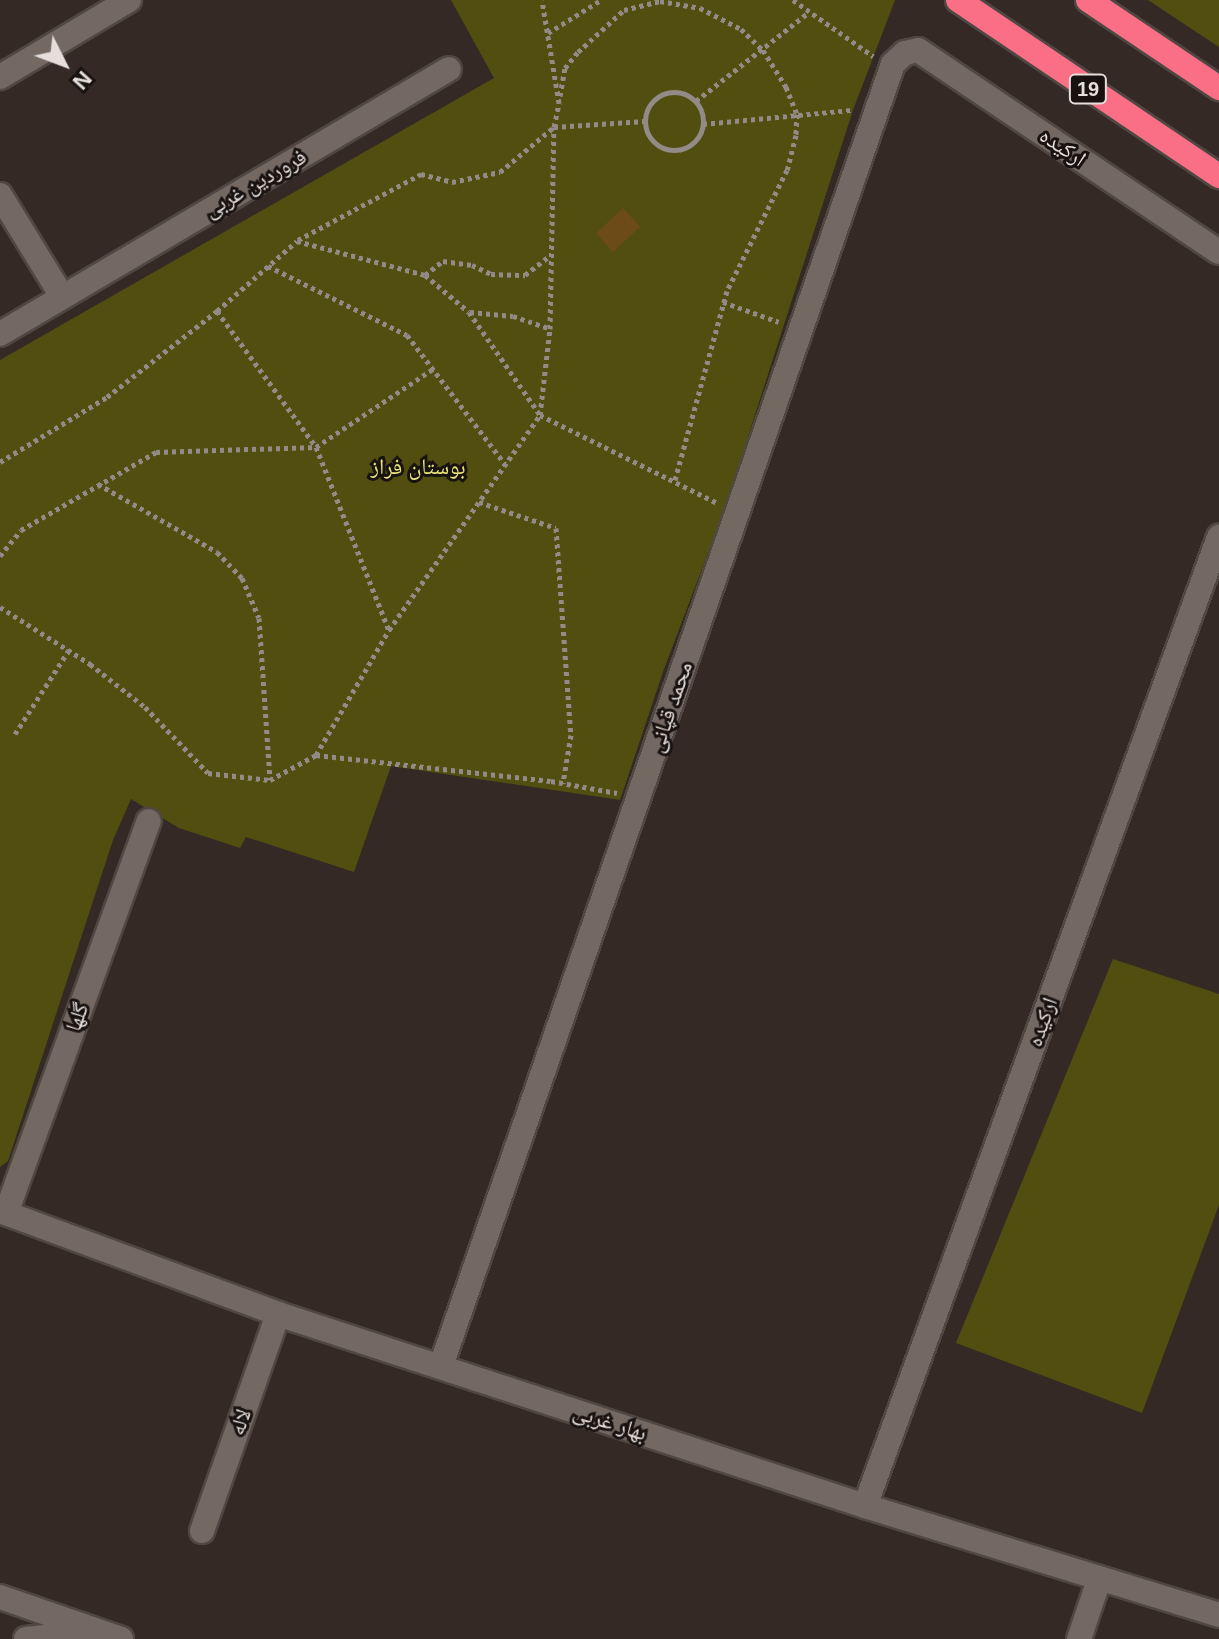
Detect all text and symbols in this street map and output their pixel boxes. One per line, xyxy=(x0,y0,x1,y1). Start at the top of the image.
north arrow xyxy=(24,24,104,104)
text: N xyxy=(68,66,97,95)
road number: 19 xyxy=(1068,73,1108,105)
street label: ارکیده xyxy=(1035,122,1091,172)
street label: فروردین غربی xyxy=(199,143,311,223)
park label: بوستان فراز xyxy=(370,454,466,480)
street label: محمد قپانی xyxy=(642,658,698,756)
street label: ارکیده xyxy=(1021,994,1063,1050)
street label: گلها xyxy=(60,999,94,1035)
street label: بهار غربی xyxy=(570,1398,650,1446)
street label: لاله xyxy=(223,1405,257,1439)

